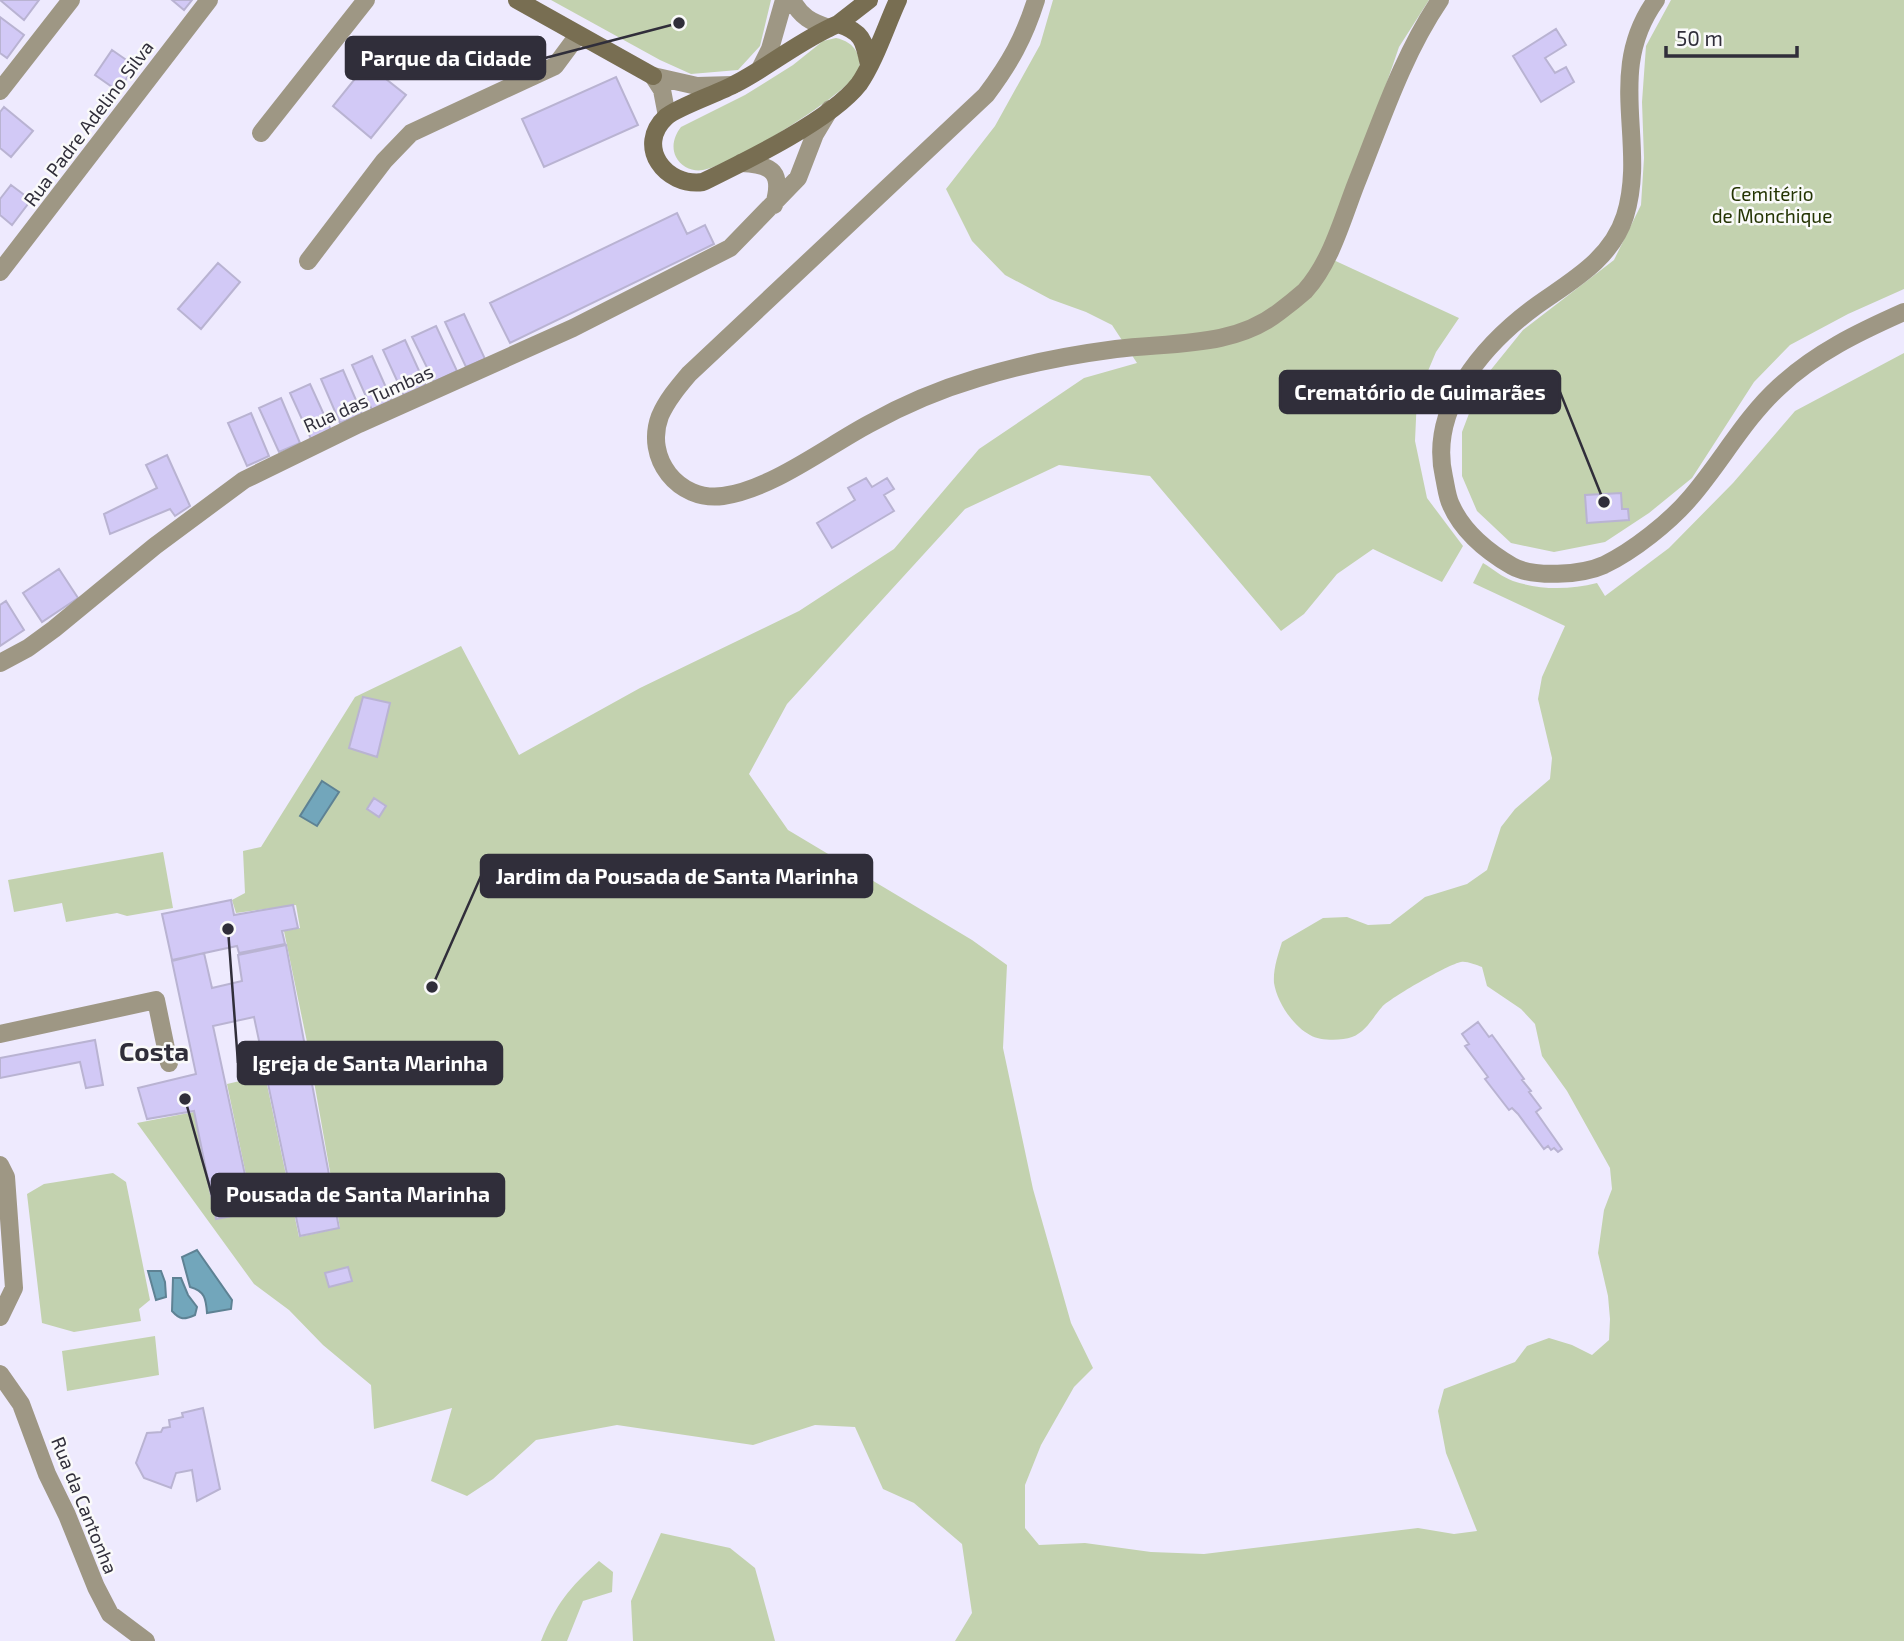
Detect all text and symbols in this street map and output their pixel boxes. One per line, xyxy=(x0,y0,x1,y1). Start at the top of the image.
scale bar xyxy=(1666,14,1797,58)
text: 50 m xyxy=(1676,25,1723,50)
street label: Rua Padre Adelino Silva xyxy=(18,36,158,210)
callout: Parque da Cidade xyxy=(346,37,545,79)
text: Parque da Cidade xyxy=(360,45,532,70)
park label: Cemitério de Monchique xyxy=(1712,182,1832,227)
street label: Rua das Tumbas xyxy=(299,359,437,437)
callout: Crematório de Guimarães xyxy=(1280,371,1560,413)
text: Crematório de Guimarães xyxy=(1294,379,1546,404)
callout: Jardim da Pousada de Santa Marinha xyxy=(481,855,872,897)
text: Jardim da Pousada de Santa Marinha xyxy=(495,863,859,888)
district label: Costa xyxy=(119,1035,189,1066)
callout: Igreja de Santa Marinha xyxy=(238,1042,502,1084)
text: Igreja de Santa Marinha xyxy=(252,1050,488,1075)
callout: Pousada de Santa Marinha xyxy=(212,1174,504,1216)
text: Pousada de Santa Marinha xyxy=(226,1181,490,1206)
street label: Rua da Cantonha xyxy=(47,1433,123,1577)

